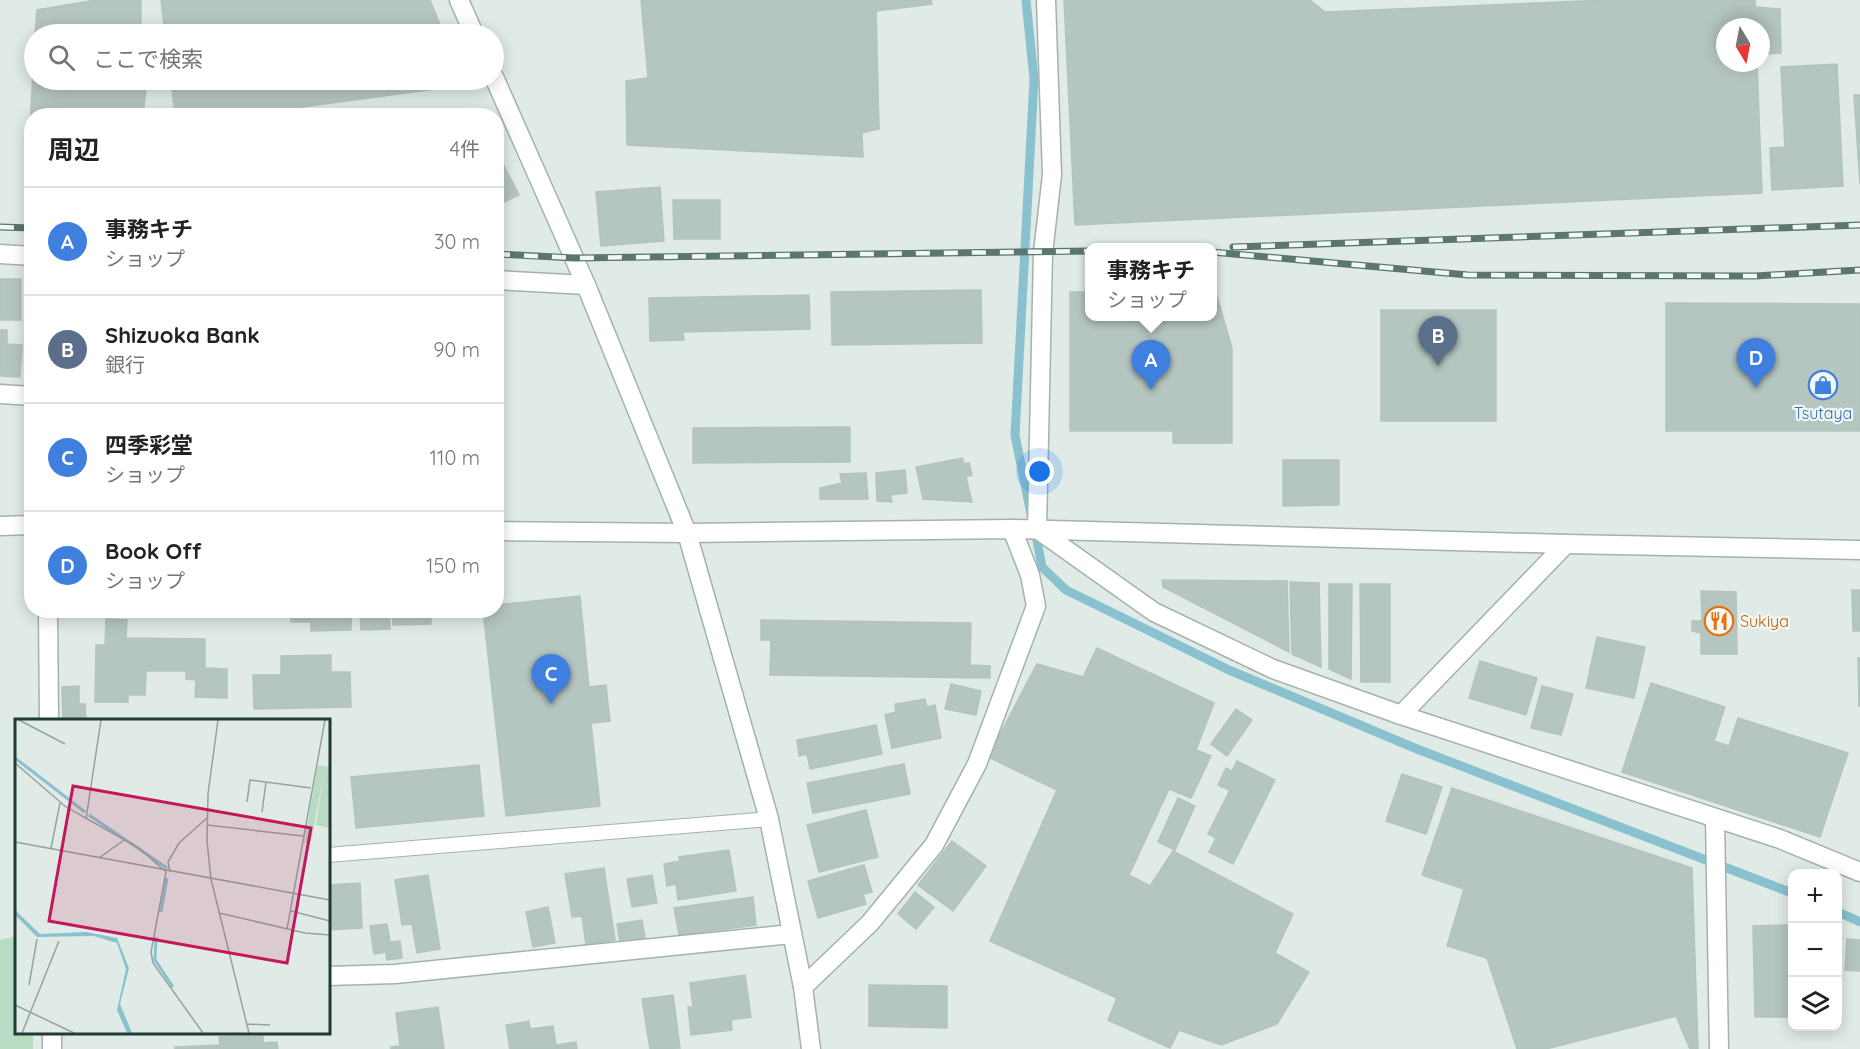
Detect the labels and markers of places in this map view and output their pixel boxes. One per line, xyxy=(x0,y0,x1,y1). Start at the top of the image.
pin: B xyxy=(1418,316,1458,366)
pin: D xyxy=(1736,338,1776,388)
pin: A xyxy=(1132,340,1170,390)
shop icon: Tsutaya xyxy=(1807,369,1839,401)
place label: Tsutaya xyxy=(1794,403,1852,423)
restaurant icon: Sukiya xyxy=(1703,605,1735,637)
place label: Sukiya xyxy=(1740,611,1789,631)
pin: C xyxy=(532,654,570,704)

